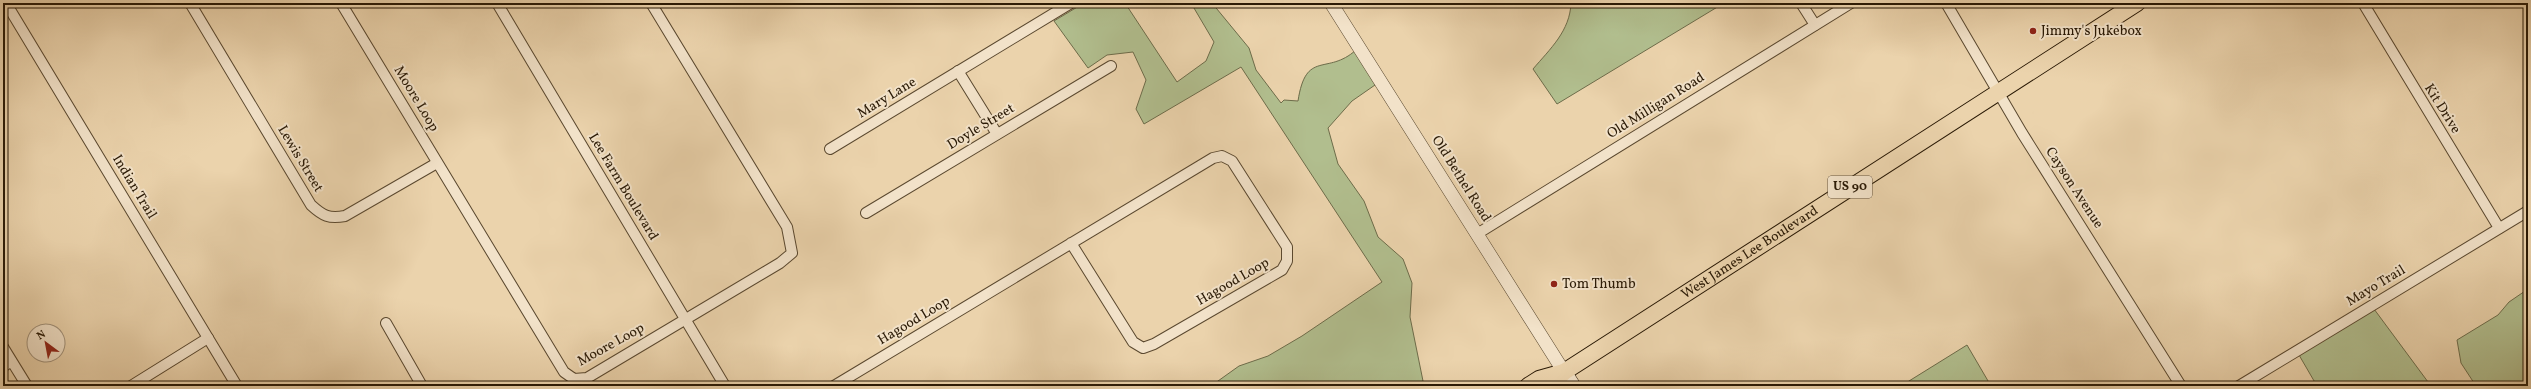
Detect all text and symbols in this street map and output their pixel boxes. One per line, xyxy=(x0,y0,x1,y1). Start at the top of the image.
place label: Jimmy's Jukebox xyxy=(2041,22,2142,41)
marker: Jimmy's Jukebox xyxy=(2028,26,2038,36)
street label: Moore Loop xyxy=(389,63,443,135)
street label: Old Milligan Road xyxy=(1604,68,1709,144)
street label: Mary Lane xyxy=(854,73,920,123)
street label: Kit Drive xyxy=(2419,80,2465,138)
street label: Doyle Street xyxy=(944,99,1018,155)
street label: Lewis Street xyxy=(273,122,327,196)
street label: Lee Farm Boulevard xyxy=(583,130,663,244)
street label: Old Bethel Road xyxy=(1427,132,1495,226)
street label: Cayson Avenue xyxy=(2041,144,2108,233)
street label: Indian Trail xyxy=(107,151,161,223)
road number: US 90 xyxy=(1828,176,1872,198)
street label: West James Lee Boulevard xyxy=(1677,201,1822,304)
street label: Hagood Loop xyxy=(1193,254,1273,310)
street label: Mayo Trail xyxy=(2343,261,2409,311)
place label: Tom Thumb xyxy=(1562,275,1636,294)
marker: Tom Thumb xyxy=(1549,279,1559,289)
street label: Hagood Loop xyxy=(874,292,954,350)
street label: Moore Loop xyxy=(574,319,648,371)
north arrow xyxy=(26,323,66,363)
text: N xyxy=(34,327,49,344)

